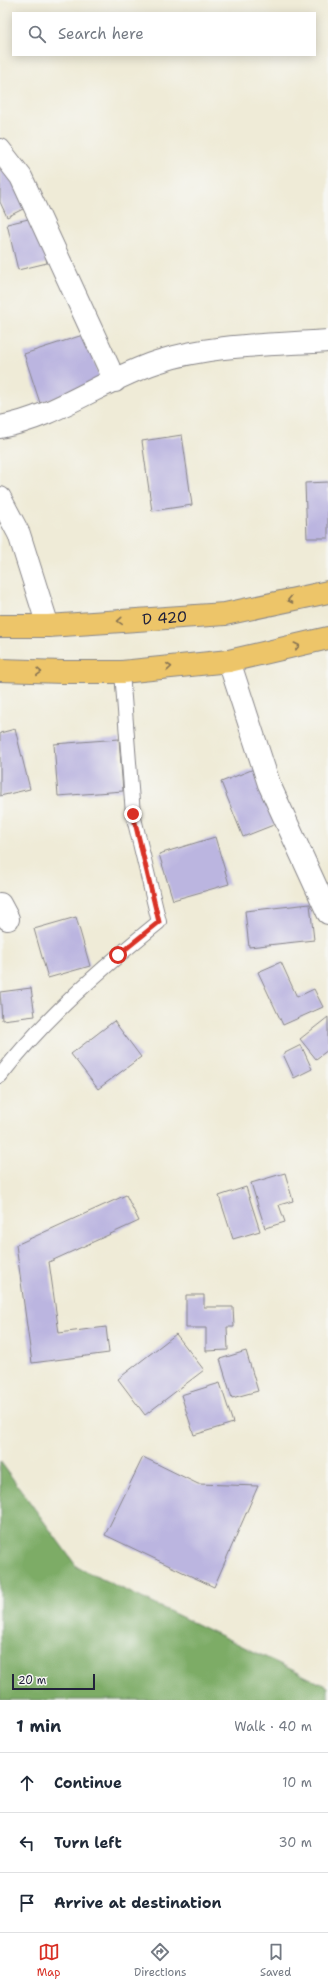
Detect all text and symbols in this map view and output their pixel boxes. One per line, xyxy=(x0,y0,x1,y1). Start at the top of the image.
search box xyxy=(12,12,316,56)
icon: search xyxy=(26,23,48,45)
text: Search here xyxy=(58,24,144,44)
one-way arrow xyxy=(287,595,293,603)
street label: D 420 xyxy=(142,607,188,630)
one-way arrow xyxy=(117,617,123,626)
one-way arrow xyxy=(293,642,300,650)
one-way arrow xyxy=(166,663,172,672)
one-way arrow xyxy=(36,667,42,676)
route end xyxy=(124,805,142,823)
route start xyxy=(109,946,127,964)
scale bar xyxy=(12,1672,95,1691)
text: 20 m xyxy=(18,1673,46,1688)
text: 1 min xyxy=(16,1715,61,1737)
text: Walk · 40 m xyxy=(234,1718,312,1735)
icon: ahead xyxy=(16,1772,38,1794)
text: Continue xyxy=(54,1773,122,1793)
text: 10 m xyxy=(282,1774,312,1791)
icon: left xyxy=(16,1832,38,1854)
text: Turn left xyxy=(54,1833,122,1853)
text: 30 m xyxy=(278,1834,312,1851)
icon: arrive xyxy=(16,1892,38,1914)
text: Arrive at destination xyxy=(54,1893,222,1913)
tab: Map xyxy=(37,1941,60,1980)
tab: Directions xyxy=(134,1941,186,1980)
tab: Saved xyxy=(260,1941,291,1980)

